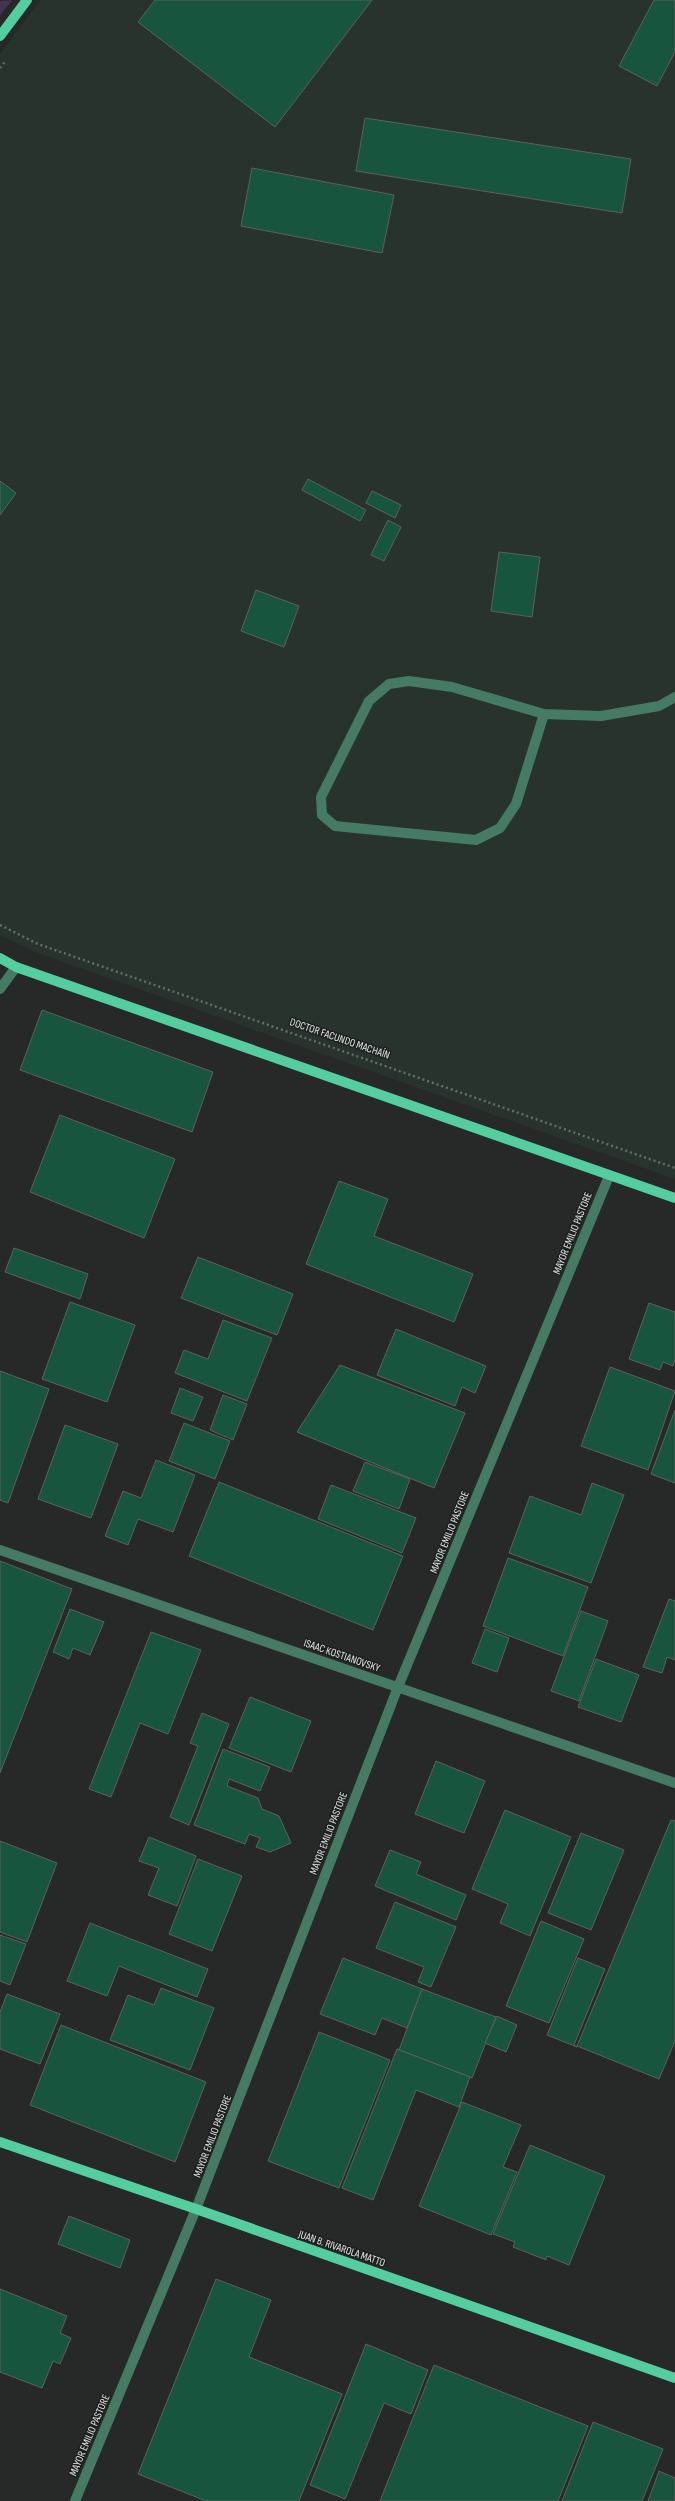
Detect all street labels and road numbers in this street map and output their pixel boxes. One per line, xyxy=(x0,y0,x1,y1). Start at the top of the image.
street label: DOCTOR FACUNDO MACHAÍN xyxy=(288,1015,392,1062)
street label: MAYOR EMILIO PASTORE xyxy=(550,1190,595,1276)
street label: MAYOR EMILIO PASTORE xyxy=(427,1489,472,1575)
street label: ISAAC KOSTIANOVSKY xyxy=(302,1636,382,1675)
street label: MAYOR EMILIO PASTORE xyxy=(307,1790,350,1876)
street label: MAYOR EMILIO PASTORE xyxy=(191,2093,234,2179)
street label: JUAN B. RIVAROLA MATTO xyxy=(296,2227,387,2269)
street label: MAYOR EMILIO PASTORE xyxy=(66,2393,112,2478)

